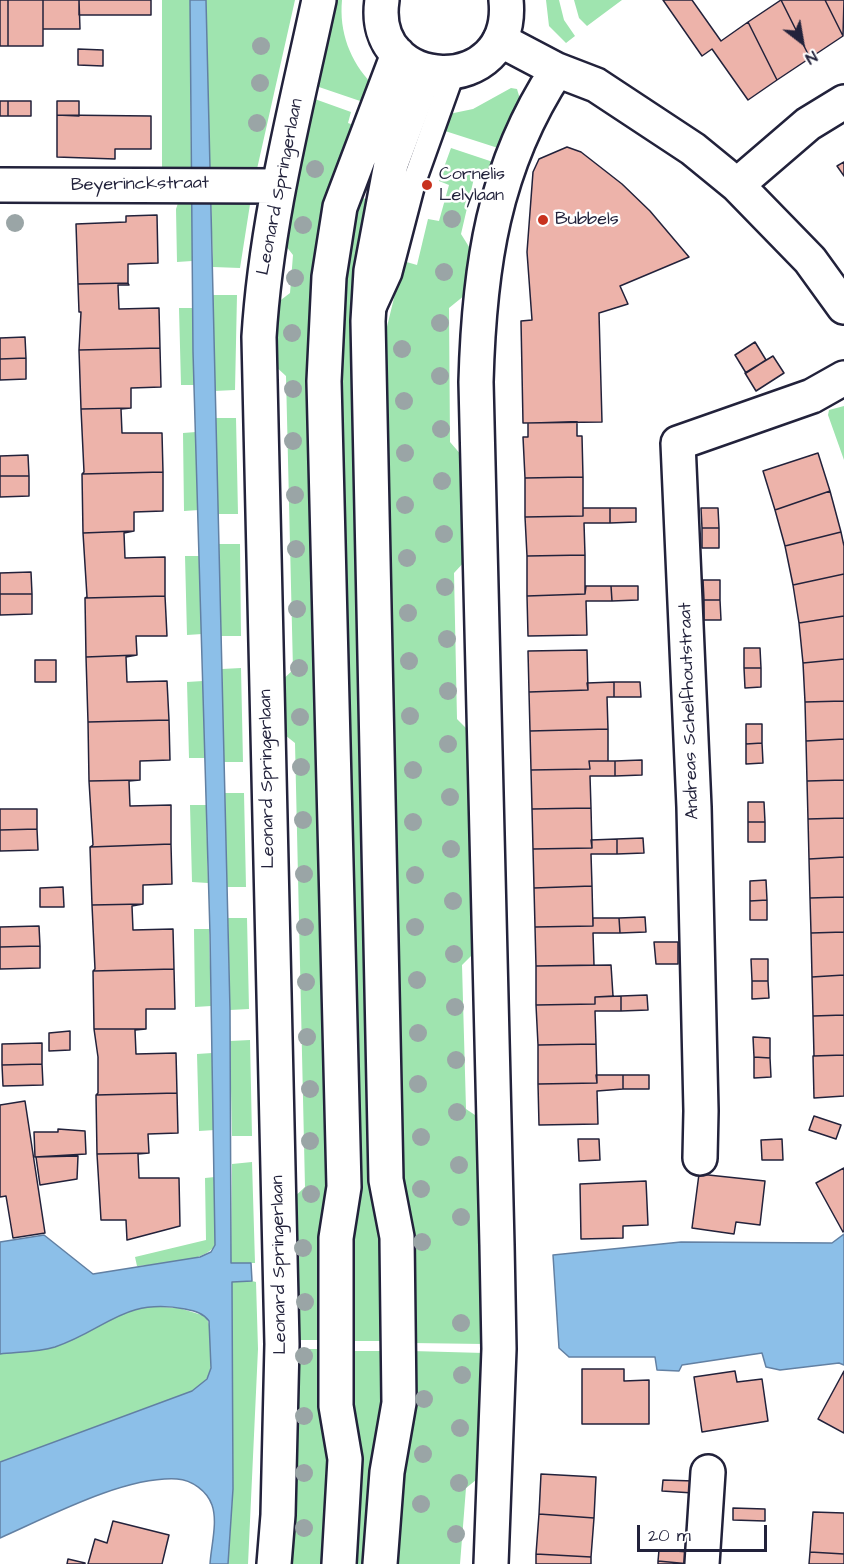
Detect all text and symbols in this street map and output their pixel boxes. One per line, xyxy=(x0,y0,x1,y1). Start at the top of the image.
north arrow xyxy=(772,12,832,72)
text: N xyxy=(801,45,821,69)
street label: Leonard Springerlaan xyxy=(253,97,309,277)
place label: Cornelis Lelylaan xyxy=(439,164,505,207)
street label: Beyerinckstraat xyxy=(71,173,209,197)
marker: Cornelis Lelylaan xyxy=(420,178,434,192)
place label: Bubbels xyxy=(555,209,619,231)
marker: Bubbels xyxy=(536,213,550,227)
street label: Andreas Schelfhoutstraat xyxy=(675,602,705,820)
street label: Leonard Springerlaan xyxy=(256,689,280,869)
street label: Leonard Springerlaan xyxy=(268,1175,292,1355)
scale bar xyxy=(640,1513,770,1551)
text: 20 m xyxy=(648,1523,691,1548)

